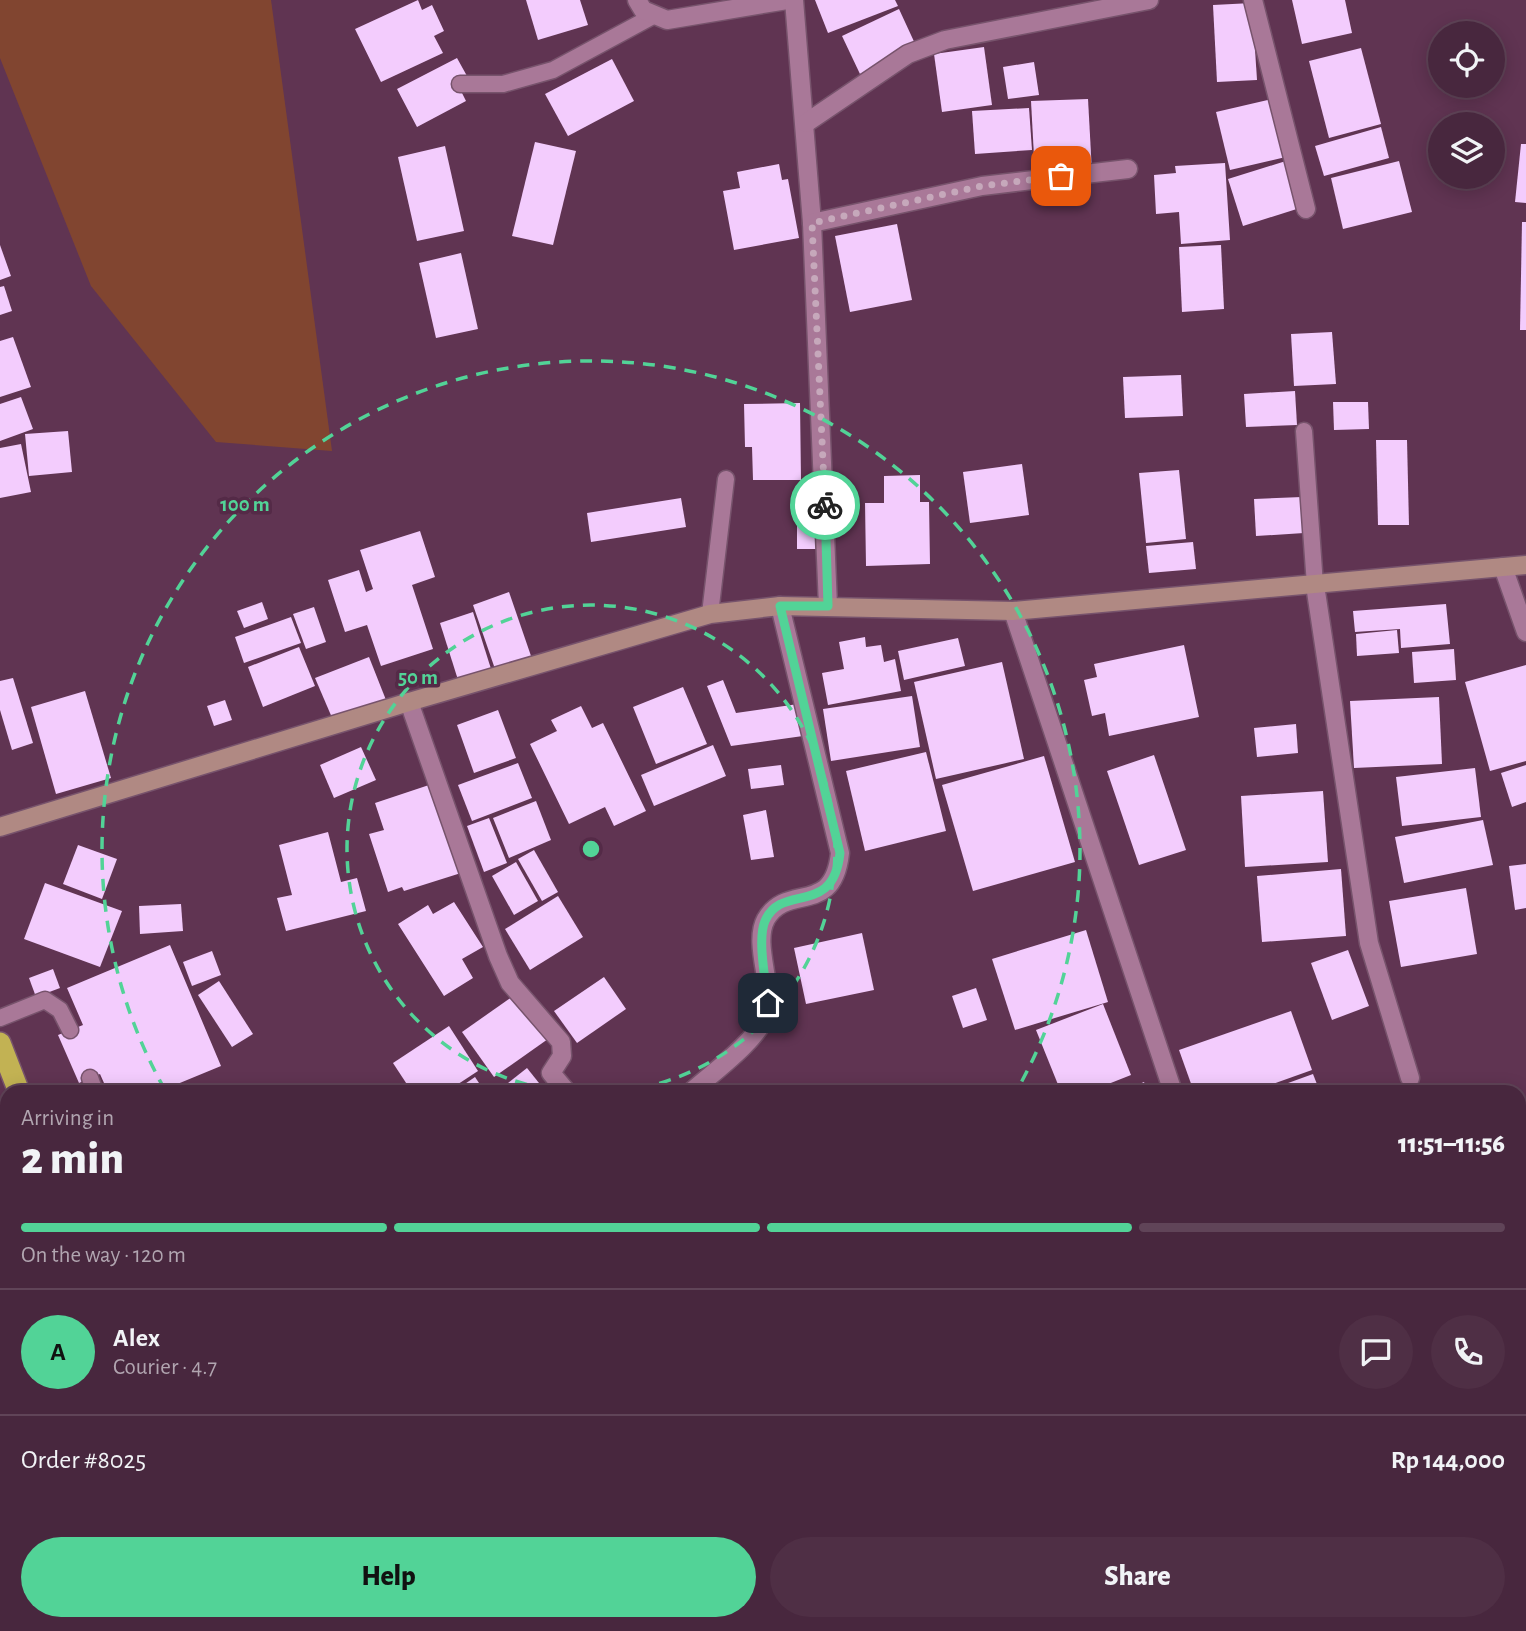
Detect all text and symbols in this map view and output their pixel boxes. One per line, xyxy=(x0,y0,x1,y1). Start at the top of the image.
map controls xyxy=(1428,21,1505,189)
button: locate xyxy=(1428,21,1505,98)
button: layers xyxy=(1428,112,1505,189)
pin xyxy=(1031,146,1091,206)
icon: bag xyxy=(1042,157,1080,195)
courier xyxy=(790,470,860,540)
icon: bike xyxy=(806,486,844,524)
text: 100 m xyxy=(220,494,270,515)
text: 50 m xyxy=(398,667,438,688)
centre of rings xyxy=(579,837,603,861)
pin xyxy=(738,973,798,1033)
icon: home xyxy=(749,984,787,1022)
text: Arriving in xyxy=(21,1107,114,1130)
text: 11:51–11:56 xyxy=(1398,1131,1505,1157)
text: 2 min xyxy=(21,1136,124,1182)
text: On the way · 120 m xyxy=(21,1244,186,1267)
button: chat xyxy=(1339,1315,1413,1389)
button: phone xyxy=(1431,1315,1505,1389)
text: Alex xyxy=(113,1325,160,1351)
text: A xyxy=(50,1339,66,1365)
text: Courier · 4.7 xyxy=(113,1356,217,1379)
text: Order #8025 xyxy=(21,1447,146,1473)
text: Rp 144,000 xyxy=(1391,1447,1505,1473)
button: Help xyxy=(21,1537,756,1617)
button: Share xyxy=(770,1537,1505,1617)

